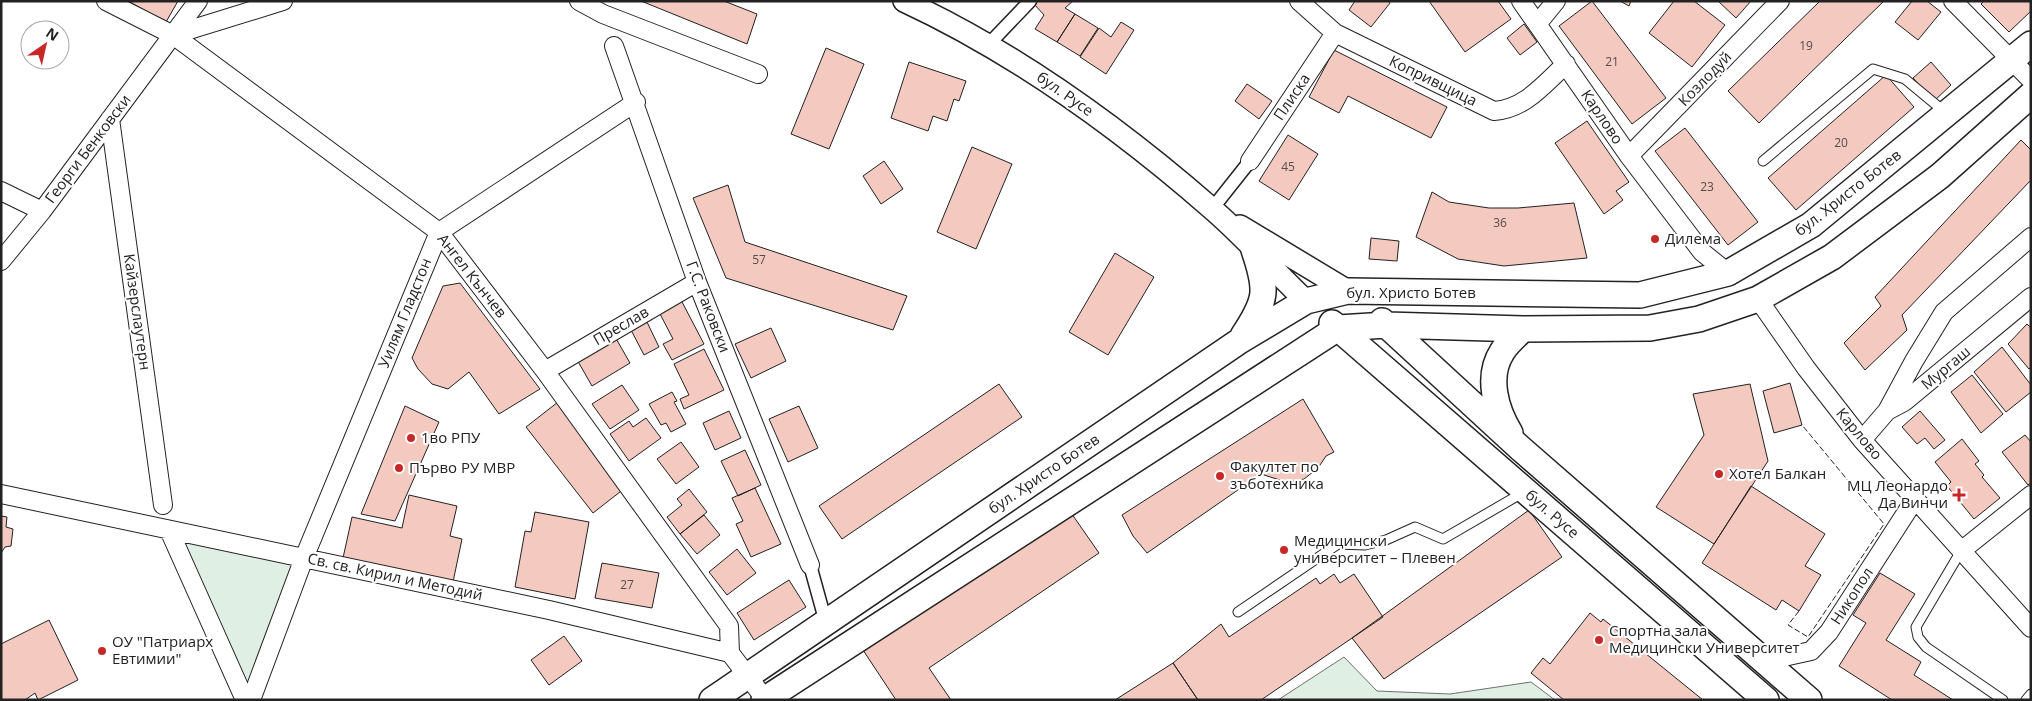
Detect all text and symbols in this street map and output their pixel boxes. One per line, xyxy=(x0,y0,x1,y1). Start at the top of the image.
north arrow xyxy=(20,20,70,70)
text: N xyxy=(43,23,63,45)
house number: 19 xyxy=(1799,37,1813,54)
street label: Козлодуй xyxy=(1673,47,1735,110)
street label: Копривщица xyxy=(1386,50,1481,110)
house number: 21 xyxy=(1605,53,1619,70)
street label: бул. Русе xyxy=(1033,66,1098,120)
street label: Плиска xyxy=(1268,69,1314,124)
street label: Карлово xyxy=(1577,85,1628,148)
street label: Георги Бенковски xyxy=(40,90,135,207)
house number: 20 xyxy=(1834,134,1848,151)
street label: бул. Христо Ботев xyxy=(1790,144,1905,240)
house number: 45 xyxy=(1281,158,1295,175)
house number: 23 xyxy=(1700,178,1714,195)
house number: 36 xyxy=(1493,214,1507,231)
place label: Дилема xyxy=(1665,228,1721,248)
street label: Ангел Кънчев xyxy=(434,229,512,322)
marker: Дилема xyxy=(1649,233,1661,245)
house number: 57 xyxy=(752,251,766,268)
street label: Кайзерслаутерн xyxy=(120,252,156,372)
street label: Уилям Гладстон xyxy=(373,255,435,370)
street label: Г.С. Раковски xyxy=(682,258,736,355)
street label: бул. Христо Ботев xyxy=(1346,282,1476,302)
street label: Преслав xyxy=(589,301,652,349)
street label: Мургаш xyxy=(1917,341,1974,394)
street label: Карлово xyxy=(1832,403,1887,463)
place label: 1во РПУ xyxy=(421,427,481,447)
street label: бул. Христо Ботев xyxy=(984,429,1103,518)
marker: 1во РПУ xyxy=(405,432,417,444)
place label: Факултет по зъботехника xyxy=(1230,456,1324,493)
place label: Първо РУ МВР xyxy=(409,457,515,477)
marker: Първо РУ МВР xyxy=(393,462,405,474)
place label: Хотел Балкан xyxy=(1729,463,1826,483)
marker: Хотел Балкан xyxy=(1713,468,1725,480)
marker: Факултет по зъботехника xyxy=(1214,470,1226,482)
place label: МЦ Леонардо Да Винчи xyxy=(1847,475,1948,512)
street label: бул. Русе xyxy=(1522,484,1584,542)
marker: МЦ Леонардо Да Винчи xyxy=(1952,488,1966,502)
place label: Медицински университет – Плевен xyxy=(1294,530,1456,567)
marker: Медицински университет – Плевен xyxy=(1278,544,1290,556)
street label: Св. св. Кирил и Методий xyxy=(306,548,485,604)
street label: Никопол xyxy=(1825,563,1877,628)
house number: 27 xyxy=(620,576,634,593)
place label: Спортна зала Медицински Университет xyxy=(1609,620,1800,657)
place label: ОУ "Патриарх Евтимии" xyxy=(112,631,213,668)
marker: Спортна зала Медицински Университет xyxy=(1593,634,1605,646)
marker: ОУ "Патриарх Евтимии" xyxy=(96,645,108,657)

